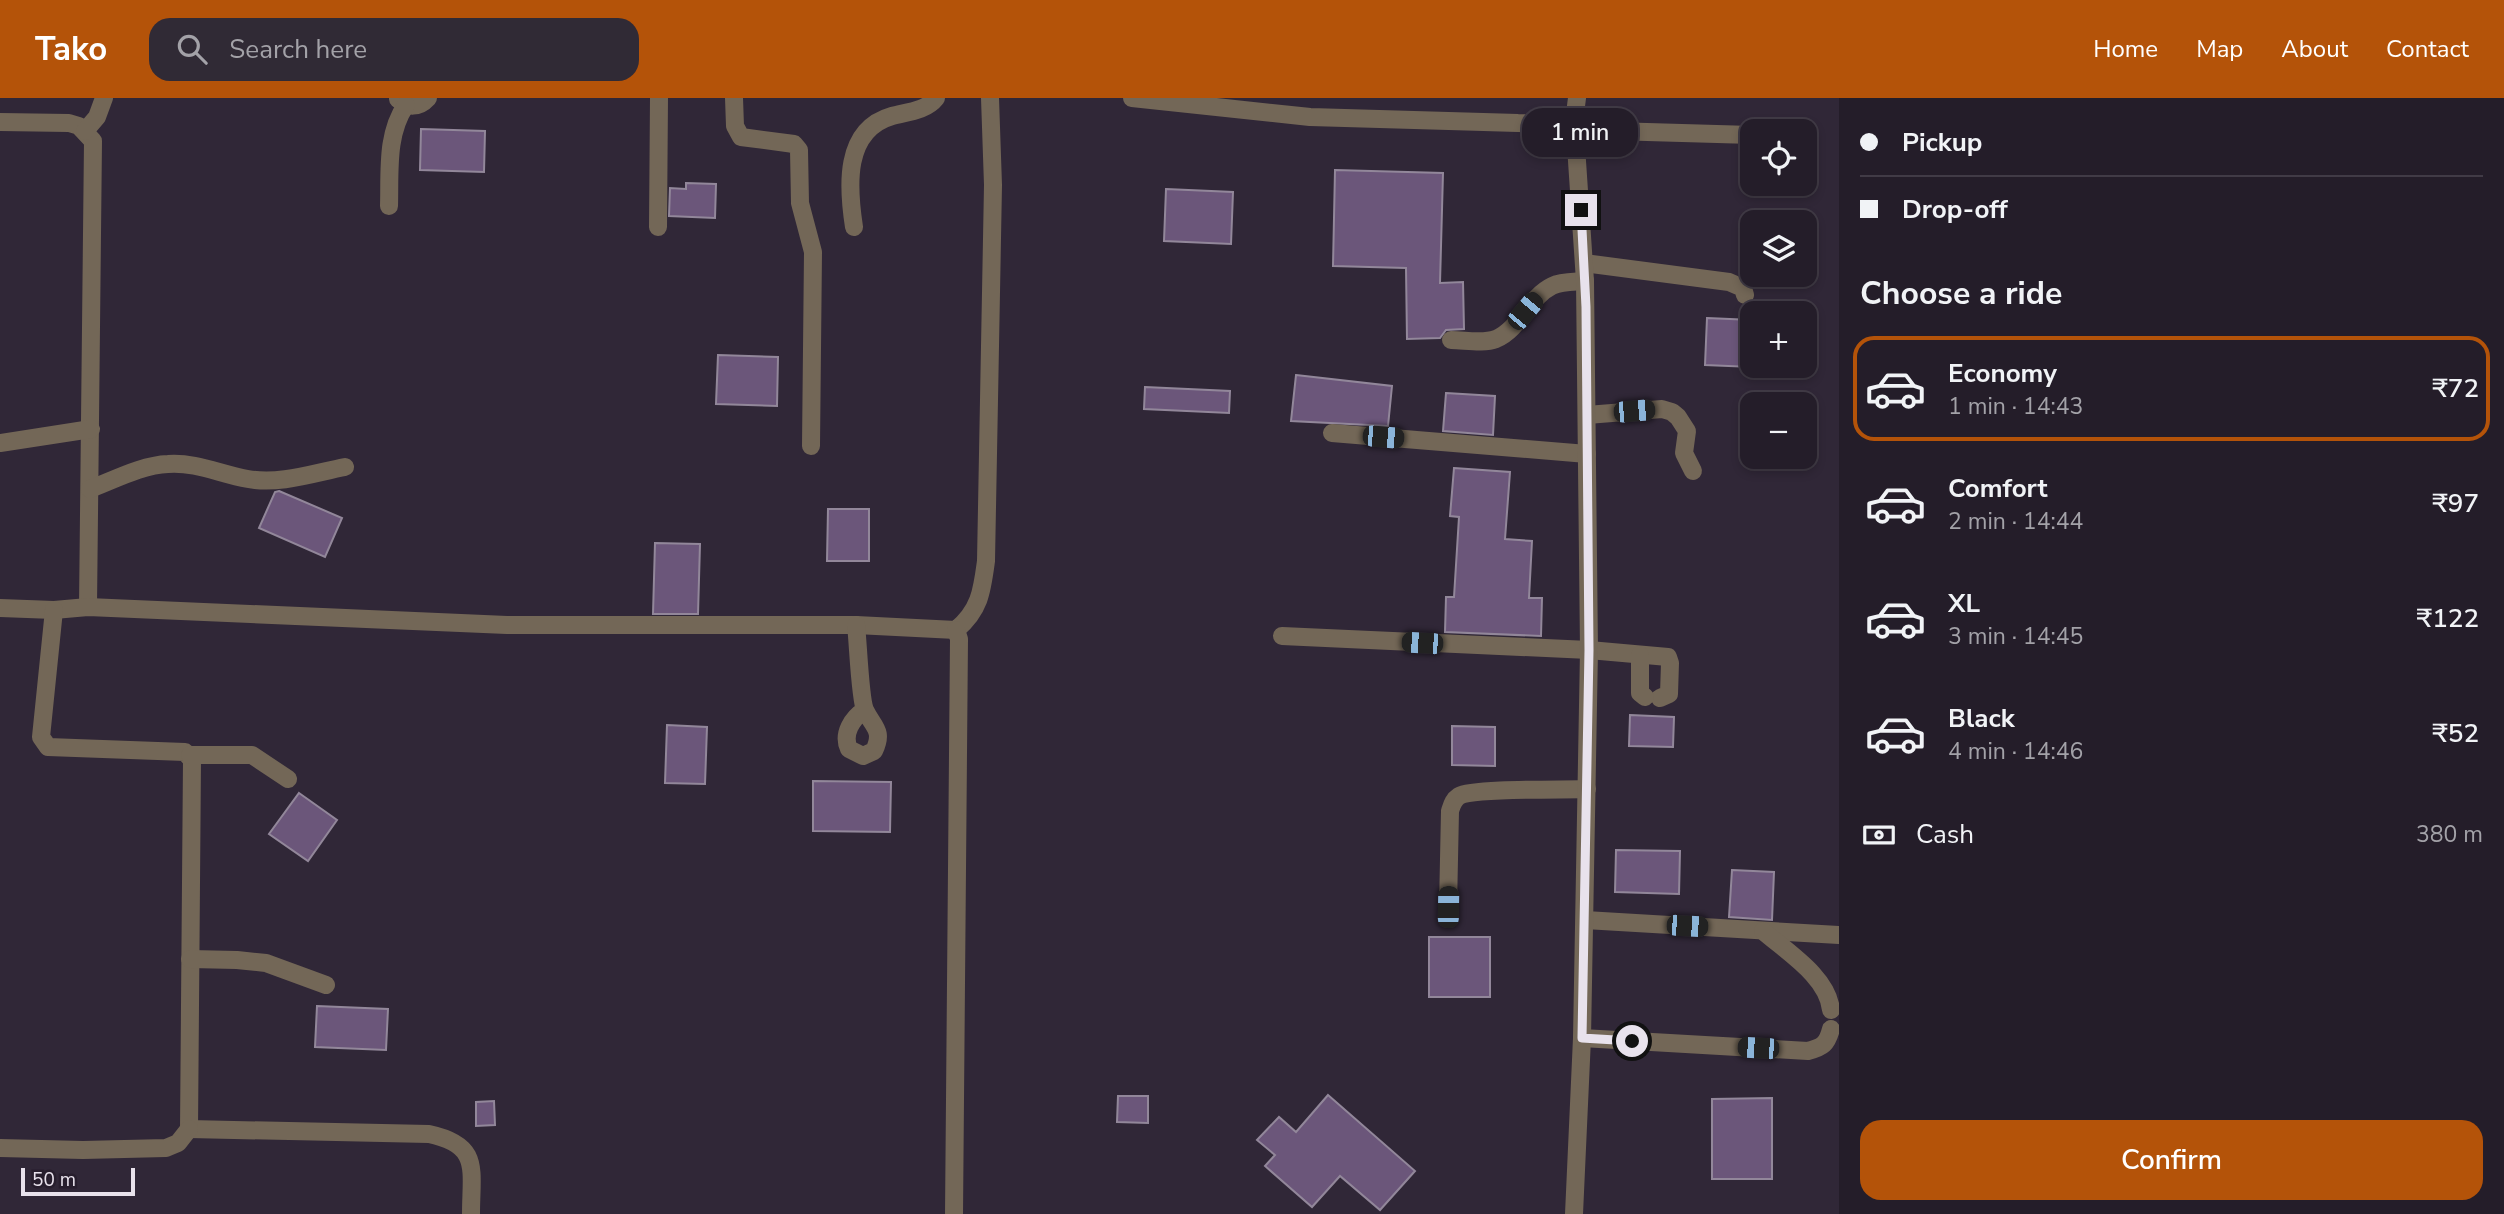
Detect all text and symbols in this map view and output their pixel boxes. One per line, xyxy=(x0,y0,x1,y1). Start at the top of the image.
search box xyxy=(149,18,639,81)
text: Tako xyxy=(35,27,107,72)
icon: search xyxy=(173,30,211,68)
text: Search here xyxy=(229,32,367,67)
text: Home xyxy=(2093,33,2158,65)
text: Map xyxy=(2196,33,2243,65)
text: About xyxy=(2281,33,2348,65)
text: Contact xyxy=(2386,33,2469,65)
callout: 1 min xyxy=(1523,108,1639,158)
text: 1 min xyxy=(1551,117,1609,148)
map controls xyxy=(1740,119,1817,469)
button: locate xyxy=(1740,119,1817,196)
text: Pickup xyxy=(1902,125,1982,160)
text: Drop-off xyxy=(1902,192,2008,227)
route end xyxy=(1565,194,1597,226)
button: layers xyxy=(1740,210,1817,287)
text: Choose a ride xyxy=(1860,272,2062,315)
car xyxy=(1504,288,1547,334)
button: + xyxy=(1740,301,1817,378)
text: Economy xyxy=(1948,356,2057,391)
icon: car xyxy=(1864,357,1927,420)
text: ₹72 xyxy=(2432,371,2479,406)
text: 1 min · 14:43 xyxy=(1948,391,2083,422)
button: − xyxy=(1740,392,1817,469)
car xyxy=(1613,399,1656,423)
car xyxy=(1362,425,1405,449)
text: Comfort xyxy=(1948,471,2048,506)
icon: car xyxy=(1864,472,1927,535)
text: ₹97 xyxy=(2432,486,2479,521)
text: 2 min · 14:44 xyxy=(1948,506,2083,537)
text: XL xyxy=(1948,586,1980,621)
icon: car xyxy=(1864,587,1927,650)
text: ₹122 xyxy=(2417,601,2479,636)
text: 3 min · 14:45 xyxy=(1948,621,2083,652)
car xyxy=(1401,631,1444,655)
text: Black xyxy=(1948,701,2015,736)
icon: car xyxy=(1864,702,1927,765)
text: ₹52 xyxy=(2432,716,2479,751)
text: 4 min · 14:46 xyxy=(1948,736,2083,767)
icon: cash xyxy=(1860,816,1898,854)
text: Cash xyxy=(1916,817,1974,852)
text: 380 m xyxy=(2416,819,2483,850)
car xyxy=(1438,886,1459,928)
car xyxy=(1666,914,1709,938)
route start xyxy=(1616,1025,1648,1057)
car xyxy=(1737,1036,1780,1060)
button: Confirm xyxy=(1860,1120,2483,1200)
scale bar xyxy=(21,1165,135,1197)
text: 50 m xyxy=(32,1167,76,1193)

